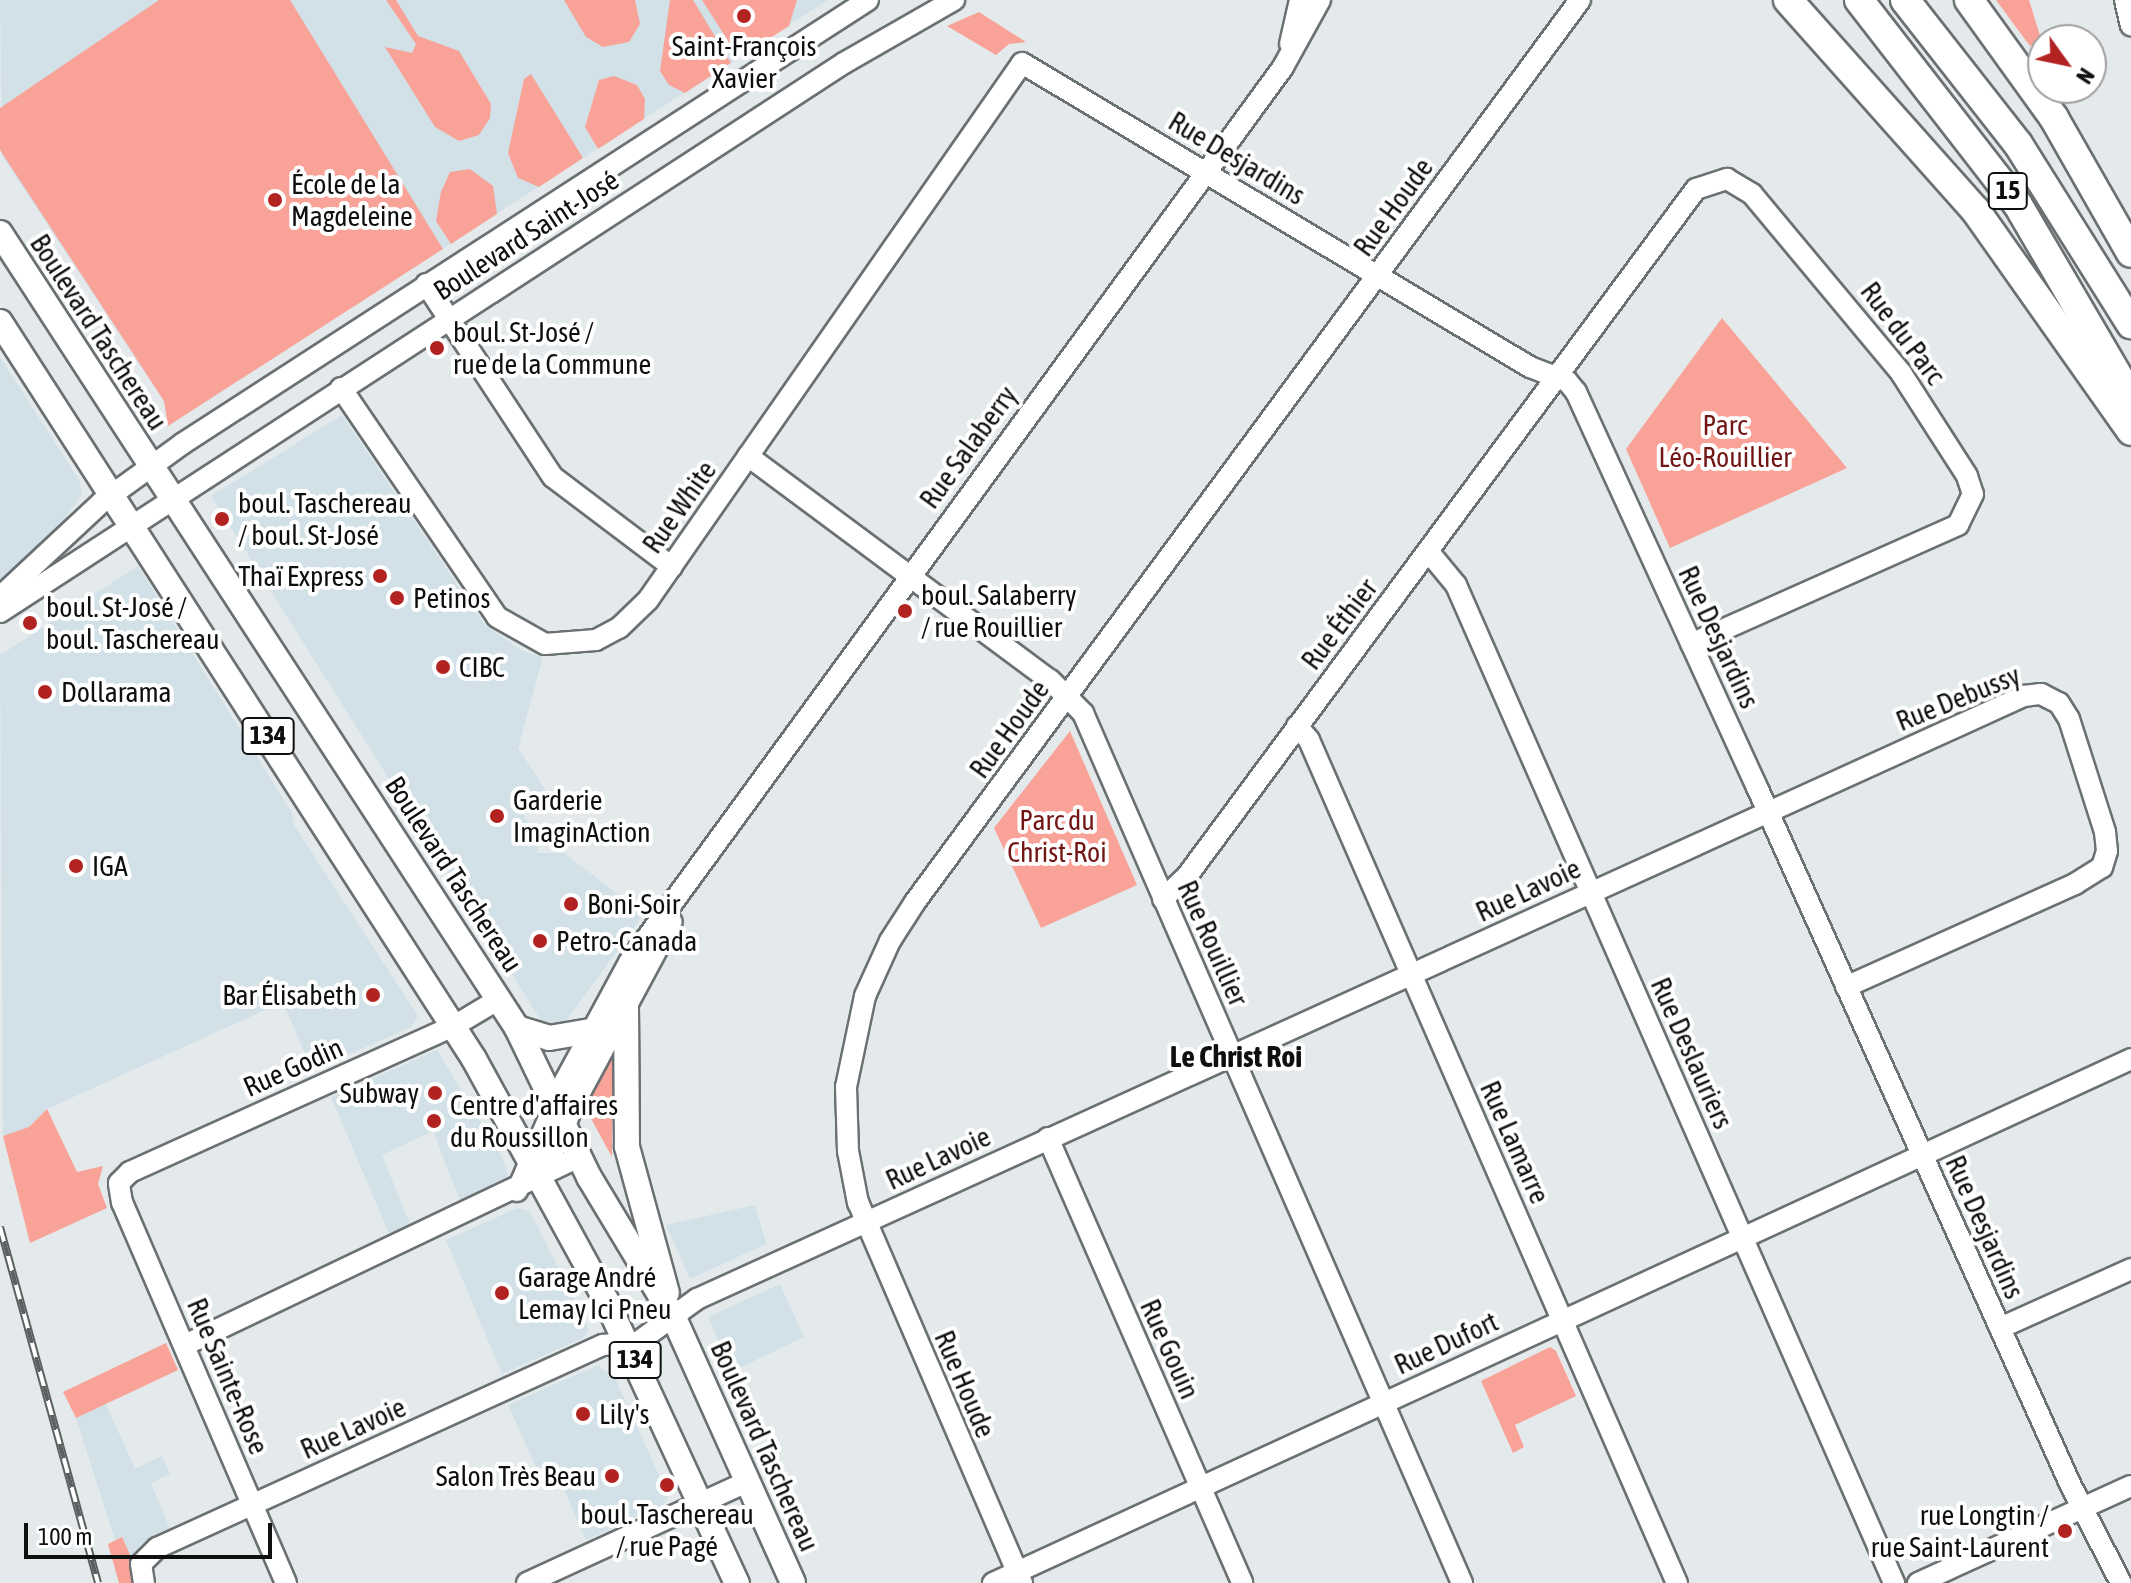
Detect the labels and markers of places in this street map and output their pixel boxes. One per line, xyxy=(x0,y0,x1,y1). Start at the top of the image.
marker: Saint-François Xavier xyxy=(735,7,753,25)
place label: Saint-François Xavier xyxy=(672,29,816,95)
place label: École de la Magdeleine xyxy=(291,167,413,233)
marker: École de la Magdeleine xyxy=(266,191,284,209)
place label: boul. St-José / rue de la Commune xyxy=(453,315,651,381)
marker: boul. St-José / rue de la Commune xyxy=(428,339,446,357)
place label: boul. Taschereau / boul. St-José xyxy=(238,486,412,552)
marker: boul. Taschereau / boul. St-José xyxy=(213,510,231,528)
place label: Thaï Express xyxy=(238,559,364,593)
marker: Thaï Express xyxy=(371,567,389,585)
place label: boul. Salaberry / rue Rouillier xyxy=(921,578,1076,644)
place label: Petinos xyxy=(413,581,490,615)
marker: Petinos xyxy=(388,589,406,607)
place label: boul. St-José / boul. Taschereau xyxy=(46,590,220,656)
marker: boul. Salaberry / rue Rouillier xyxy=(896,602,914,620)
marker: boul. St-José / boul. Taschereau xyxy=(21,614,39,632)
place label: CIBC xyxy=(459,650,505,684)
marker: CIBC xyxy=(434,658,452,676)
place label: Dollarama xyxy=(61,675,172,709)
marker: Dollarama xyxy=(36,683,54,701)
place label: Garderie ImaginAction xyxy=(513,783,651,849)
marker: Garderie ImaginAction xyxy=(488,807,506,825)
place label: IGA xyxy=(92,849,128,883)
marker: IGA xyxy=(67,857,85,875)
place label: Boni-Soir xyxy=(587,887,680,921)
marker: Boni-Soir xyxy=(562,895,580,913)
place label: Petro-Canada xyxy=(556,924,697,958)
marker: Petro-Canada xyxy=(531,932,549,950)
place label: Bar Élisabeth xyxy=(222,978,357,1012)
marker: Bar Élisabeth xyxy=(364,986,382,1004)
place label: Subway xyxy=(340,1076,419,1110)
marker: Subway xyxy=(426,1084,444,1102)
place label: Centre d'affaires du Roussillon xyxy=(450,1088,618,1154)
marker: Centre d'affaires du Roussillon xyxy=(425,1112,443,1130)
place label: Garage André Lemay Ici Pneu xyxy=(518,1260,671,1326)
marker: Garage André Lemay Ici Pneu xyxy=(493,1284,511,1302)
place label: Lily's xyxy=(599,1397,649,1431)
marker: Lily's xyxy=(574,1405,592,1423)
place label: Salon Très Beau xyxy=(436,1459,596,1493)
marker: Salon Très Beau xyxy=(603,1467,621,1485)
marker: boul. Taschereau / rue Pagé xyxy=(658,1476,676,1494)
place label: boul. Taschereau / rue Pagé xyxy=(580,1497,754,1563)
place label: rue Longtin / rue Saint-Laurent xyxy=(1871,1498,2049,1564)
marker: rue Longtin / rue Saint-Laurent xyxy=(2056,1522,2074,1540)

